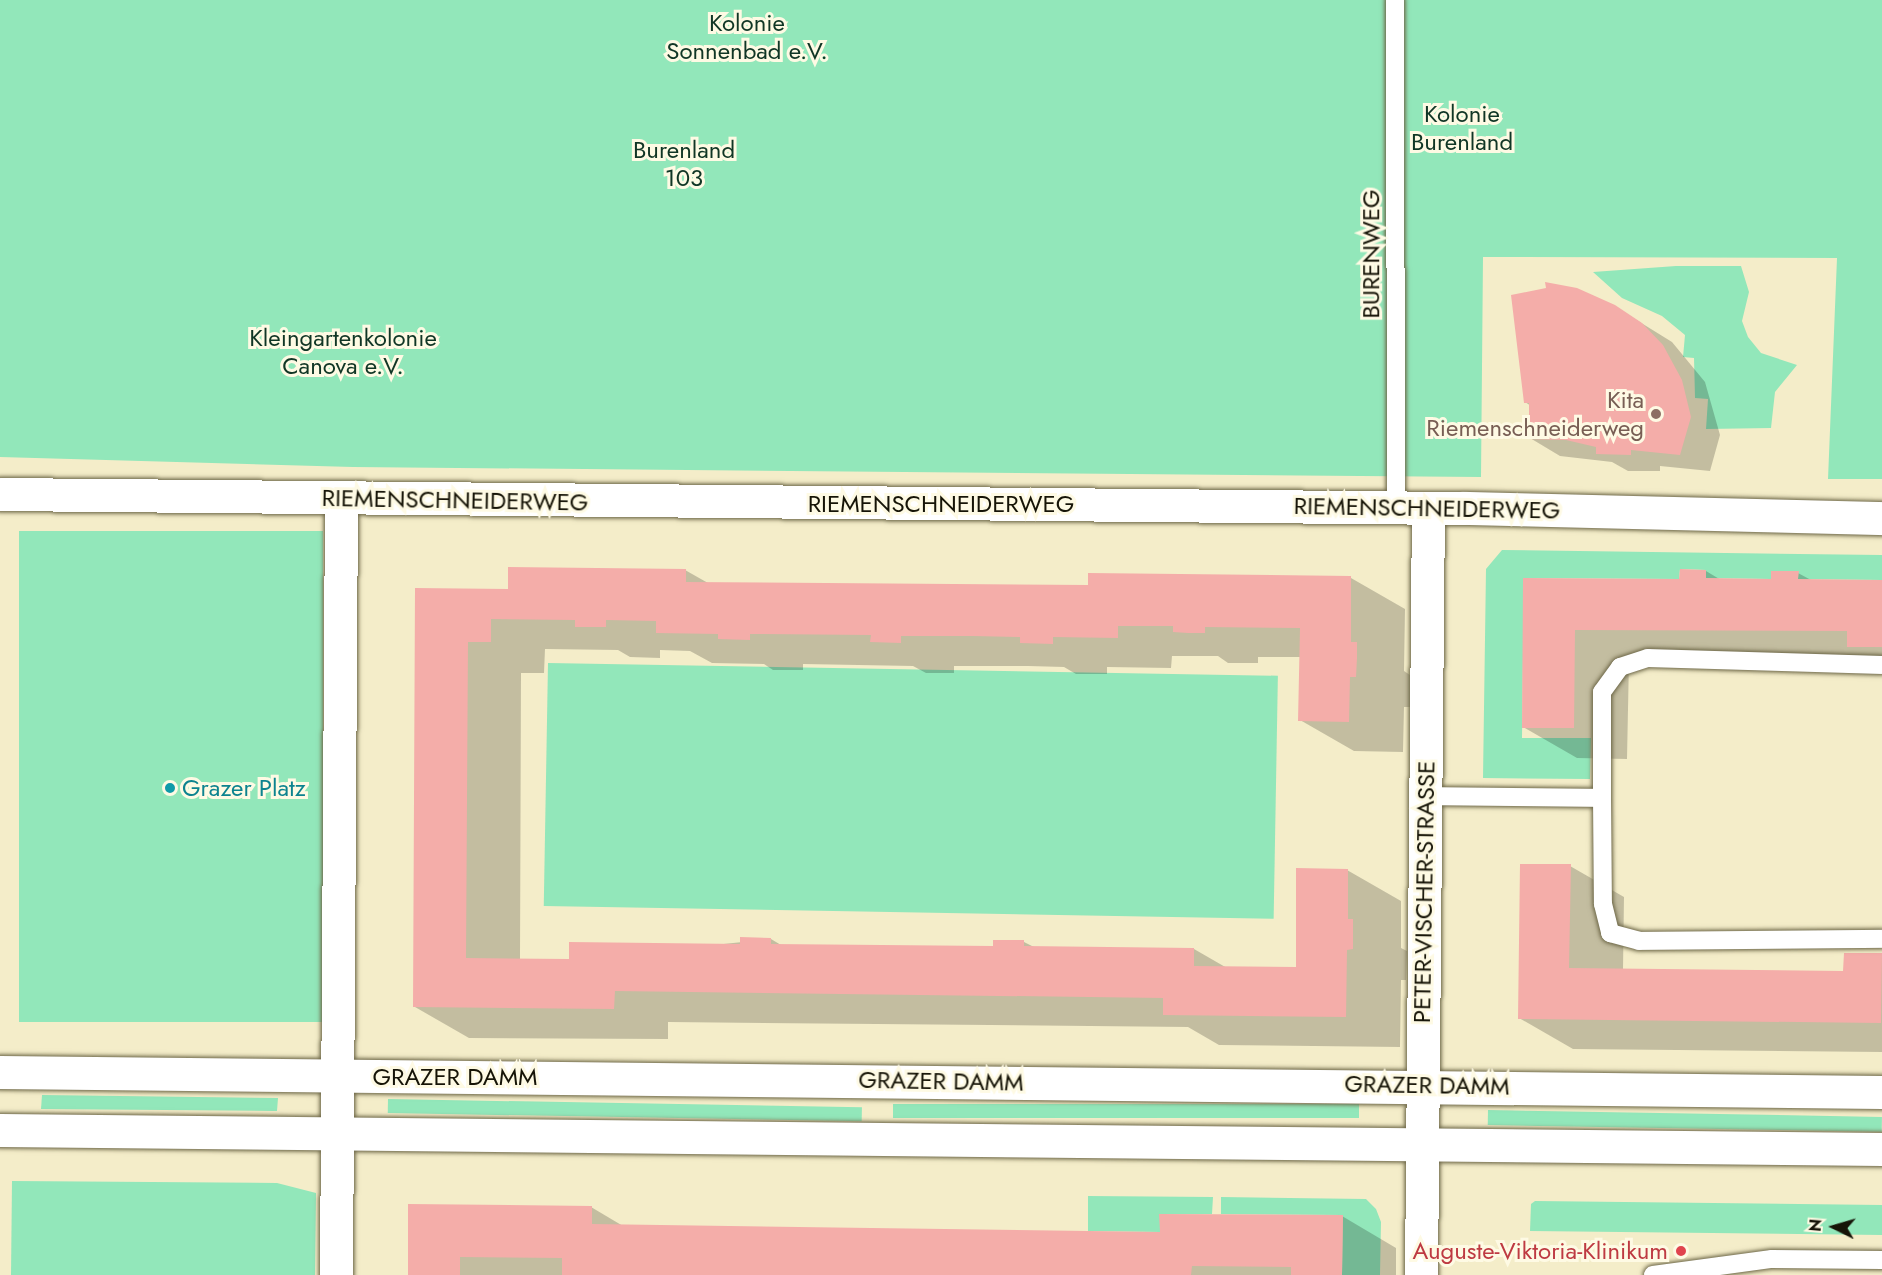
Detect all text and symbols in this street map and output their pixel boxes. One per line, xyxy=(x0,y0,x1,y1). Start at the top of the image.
park label: Kolonie Sonnenbad e.V. xyxy=(666,9,828,65)
park label: Kolonie Burenland xyxy=(1411,100,1513,156)
park label: Burenland 103 xyxy=(633,136,735,192)
street label: BURENWEG xyxy=(1357,189,1385,319)
park label: Kleingartenkolonie Canova e.V. xyxy=(249,324,437,380)
place label: Kita Riemenschneiderweg xyxy=(1426,386,1644,442)
marker: Kita Riemenschneiderweg xyxy=(1649,407,1663,421)
street label: RIEMENSCHNEIDERWEG xyxy=(321,483,589,517)
street label: RIEMENSCHNEIDERWEG xyxy=(808,490,1074,518)
street label: RIEMENSCHNEIDERWEG xyxy=(1293,491,1561,525)
street label: PETER-VISCHER-STRASSE xyxy=(1407,761,1441,1023)
place label: Grazer Platz xyxy=(182,774,306,802)
marker: Grazer Platz xyxy=(163,781,177,795)
street label: GRAZER DAMM xyxy=(372,1063,538,1091)
street label: GRAZER DAMM xyxy=(858,1065,1024,1097)
street label: GRAZER DAMM xyxy=(1344,1069,1510,1101)
north arrow xyxy=(1804,1197,1864,1257)
text: N xyxy=(1804,1218,1828,1233)
place label: Auguste-Viktoria-Klinikum xyxy=(1413,1237,1668,1265)
marker: Auguste-Viktoria-Klinikum xyxy=(1672,1242,1690,1260)

